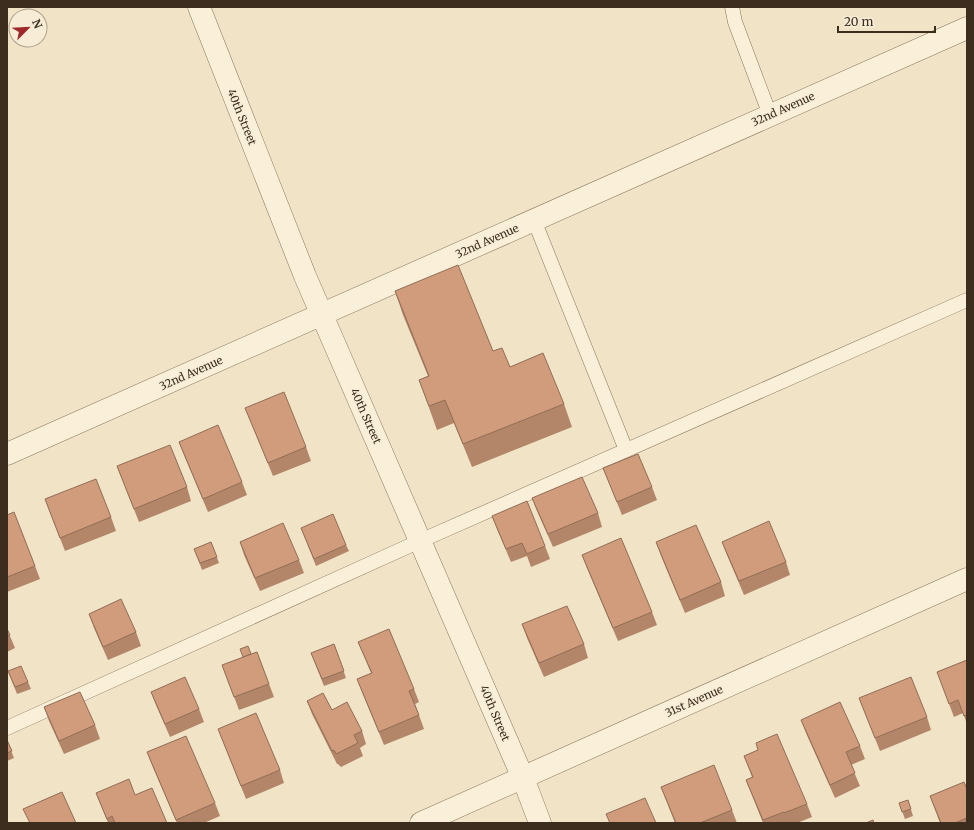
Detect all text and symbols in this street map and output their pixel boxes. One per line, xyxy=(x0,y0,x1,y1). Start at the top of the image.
north arrow xyxy=(8,8,48,48)
scale bar xyxy=(838,8,935,34)
text: 20 m xyxy=(844,14,873,29)
text: N xyxy=(29,17,45,31)
street label: 40th Street xyxy=(224,87,260,148)
street label: 32nd Avenue xyxy=(749,89,817,129)
street label: 32nd Avenue xyxy=(453,221,521,261)
street label: 32nd Avenue xyxy=(157,353,225,393)
street label: 40th Street xyxy=(348,386,385,447)
street label: 31st Avenue xyxy=(663,682,725,720)
street label: 40th Street xyxy=(477,683,513,744)

